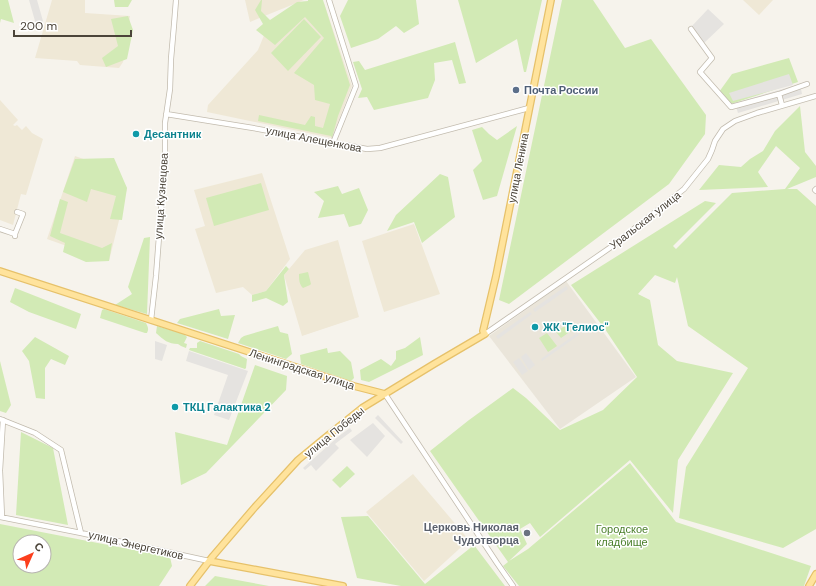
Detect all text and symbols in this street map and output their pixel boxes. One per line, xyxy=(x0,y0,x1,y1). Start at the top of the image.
scale bar xyxy=(14,12,131,38)
text: 200 m xyxy=(20,18,57,34)
place label: Почта России xyxy=(524,83,598,97)
marker: Почта России xyxy=(511,85,521,95)
street label: улица Алещенкова xyxy=(265,123,364,155)
place label: Десантник xyxy=(144,127,202,141)
marker: Десантник xyxy=(131,129,141,139)
street label: улица Ленина xyxy=(504,131,532,204)
street label: улица Кузнецова xyxy=(151,152,171,240)
street label: Уральская улица xyxy=(607,187,684,252)
place label: ЖК "Гелиос" xyxy=(542,320,609,334)
marker: ЖК "Гелиос" xyxy=(530,322,540,332)
street label: Ленинградская улица xyxy=(247,345,357,393)
place label: ТКЦ Галактика 2 xyxy=(183,400,271,414)
marker: ТКЦ Галактика 2 xyxy=(170,402,180,412)
street label: улица Победы xyxy=(301,403,367,461)
place label: Церковь Николая Чудотворца xyxy=(424,520,520,547)
park label: Городское кладбище xyxy=(596,522,648,549)
street label: улица Энергетиков xyxy=(87,527,185,563)
marker: Церковь Николая Чудотворца xyxy=(522,528,532,538)
north arrow xyxy=(12,534,52,574)
text: С xyxy=(31,539,47,555)

